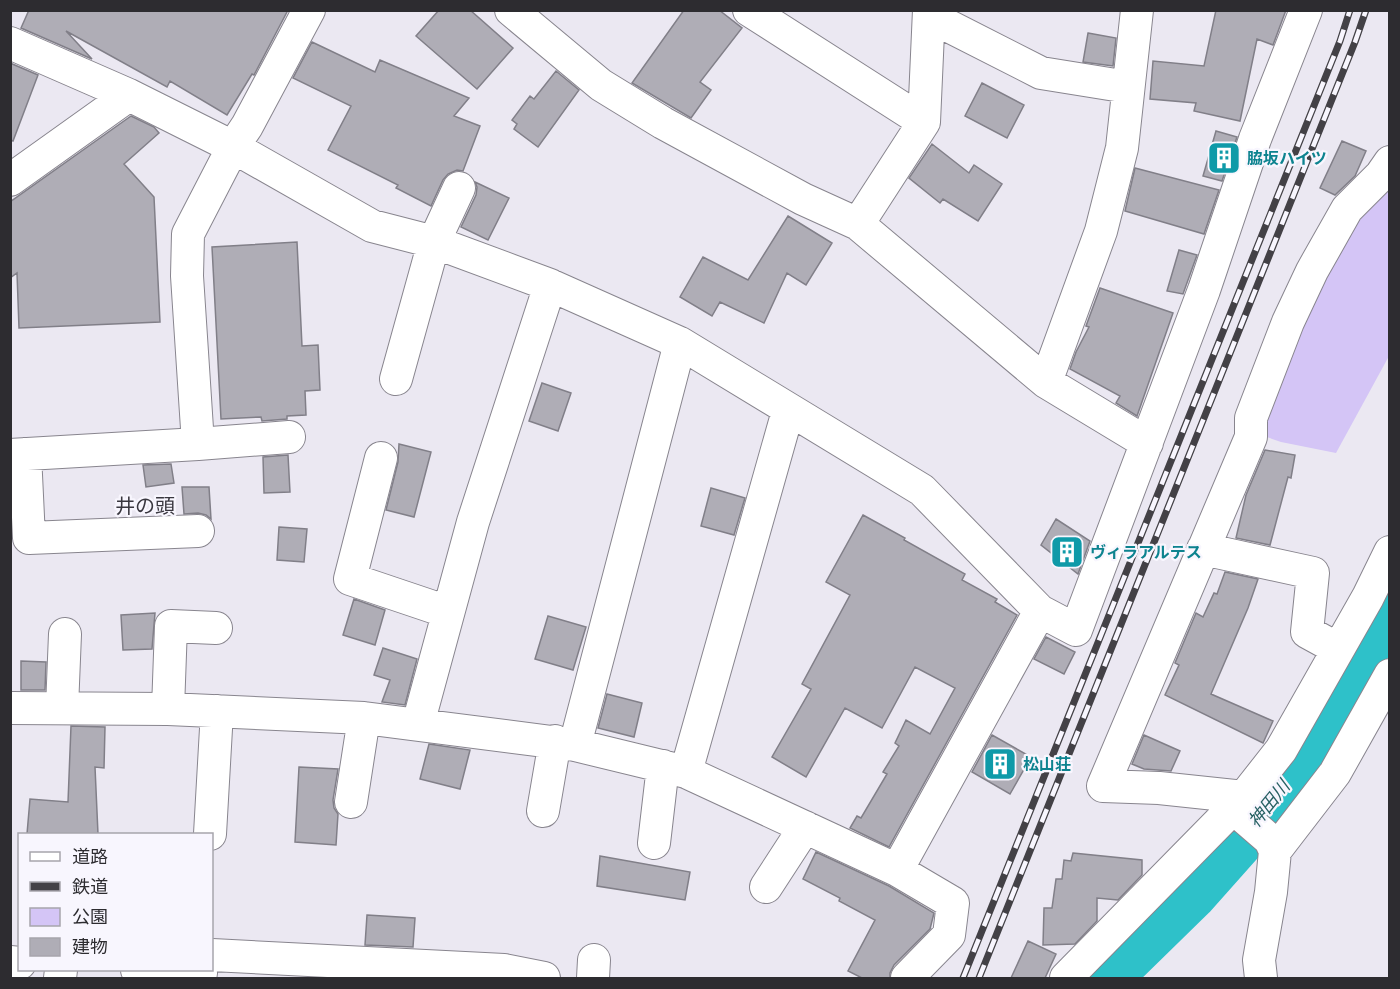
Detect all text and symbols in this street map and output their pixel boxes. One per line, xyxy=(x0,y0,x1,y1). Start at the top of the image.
building icon: 脇坂ハイツ xyxy=(1206,140,1242,176)
place label: 脇坂ハイツ xyxy=(1247,147,1327,169)
district label: 井の頭 xyxy=(115,492,175,519)
building icon: ヴィラアルテス xyxy=(1049,534,1085,570)
place label: ヴィラアルテス xyxy=(1090,541,1202,563)
building icon: 松山荘 xyxy=(982,746,1018,782)
place label: 松山荘 xyxy=(1023,753,1071,775)
water label: 神田川 xyxy=(1242,773,1296,832)
legend xyxy=(18,833,213,971)
text: 道路 xyxy=(72,844,108,868)
text: 鉄道 xyxy=(72,874,108,898)
text: 公園 xyxy=(72,904,108,928)
text: 建物 xyxy=(72,934,108,958)

